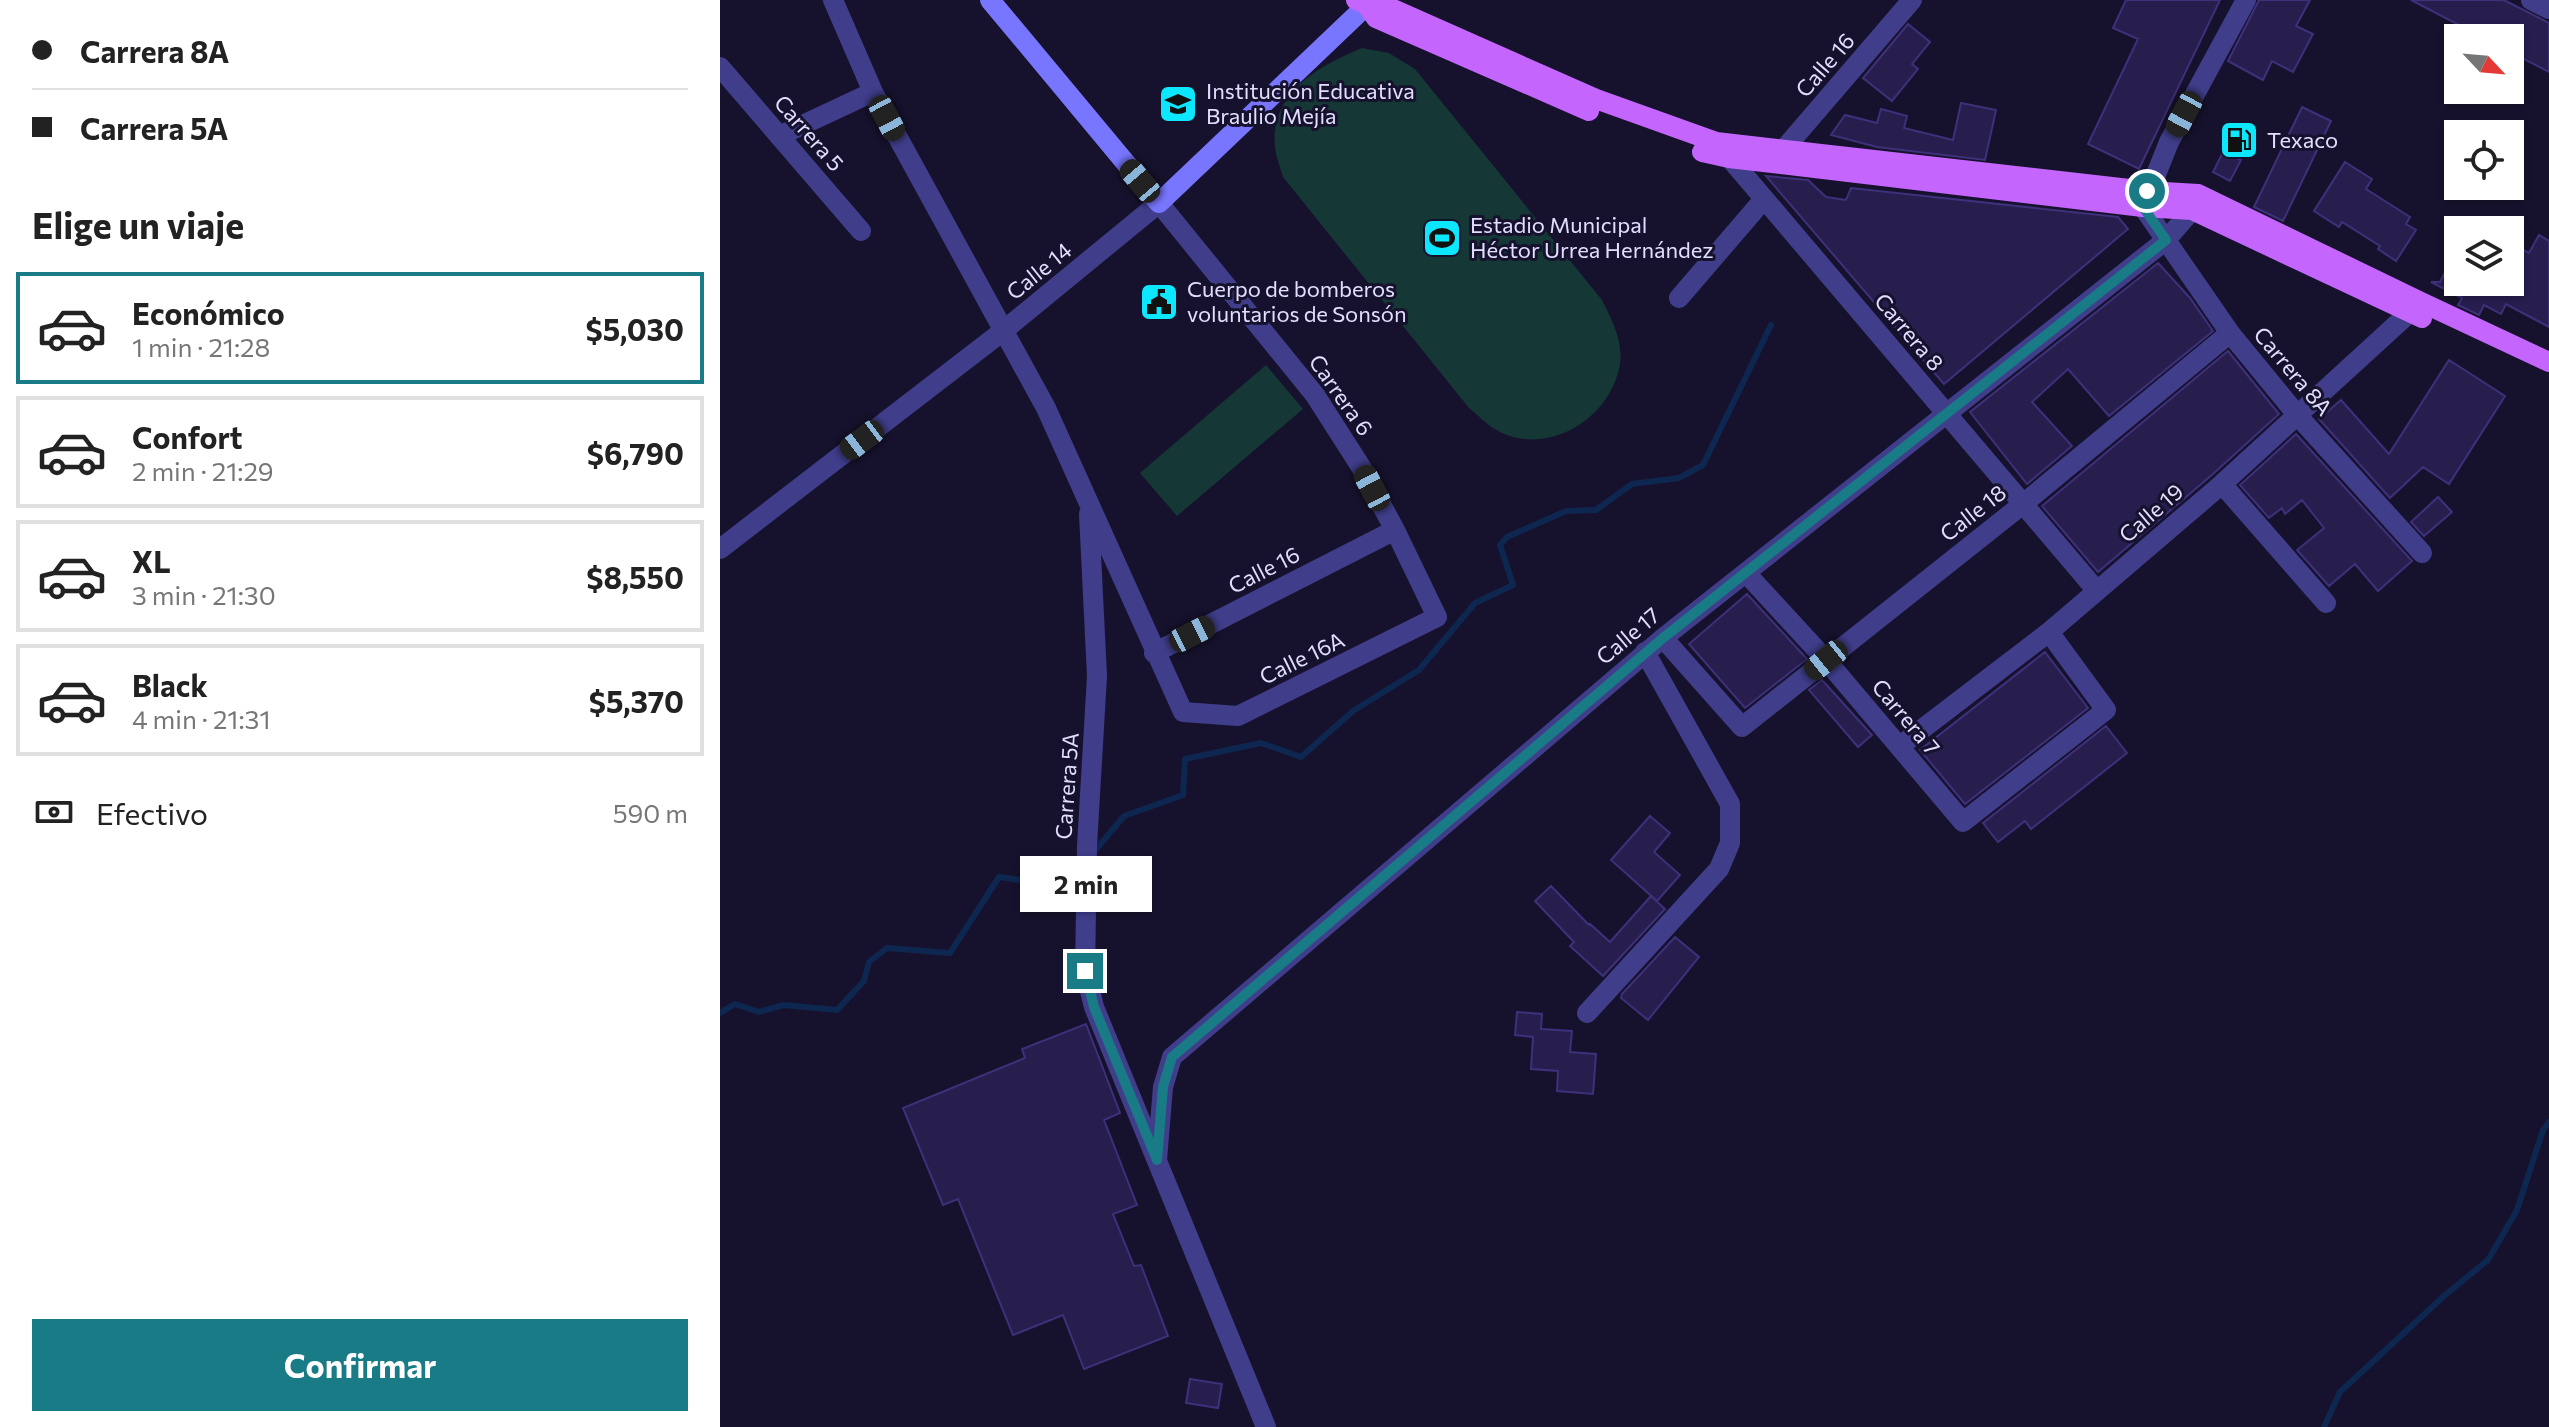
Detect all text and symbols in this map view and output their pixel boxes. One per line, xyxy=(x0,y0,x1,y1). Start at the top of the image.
north arrow xyxy=(2444,24,2524,104)
map controls xyxy=(2444,24,2524,296)
street label: Calle 16 xyxy=(1789,27,1860,102)
text: Carrera 8A xyxy=(80,32,229,69)
place label: Institución Educativa Braulio Mejía xyxy=(1206,77,1415,129)
school or university icon: Institución Educativa Braulio Mejía xyxy=(1157,83,1199,125)
car xyxy=(2162,87,2206,141)
street label: Carrera 5 xyxy=(769,89,850,176)
car xyxy=(865,91,909,145)
text: Carrera 5A xyxy=(80,109,228,146)
fuel station icon: Texaco xyxy=(2218,119,2260,161)
button: locate xyxy=(2444,120,2524,200)
place label: Texaco xyxy=(2267,126,2338,153)
car xyxy=(1115,155,1165,207)
route start xyxy=(2129,173,2165,209)
text: Elige un viaje xyxy=(32,202,244,246)
place label: Estadio Municipal Héctor Urrea Hernández xyxy=(1470,211,1713,263)
button: layers xyxy=(2444,216,2524,296)
sports icon: Estadio Municipal Héctor Urrea Hernández xyxy=(1421,217,1463,259)
street label: Calle 14 xyxy=(1001,236,1077,305)
place label: Cuerpo de bomberos voluntarios de Sonsón xyxy=(1187,275,1407,327)
public building icon: Cuerpo de bomberos voluntarios de Sonsón xyxy=(1138,281,1180,323)
street label: Carrera 8 xyxy=(1869,287,1950,376)
icon: car xyxy=(36,292,108,364)
text: Económico xyxy=(132,294,285,331)
text: $5,030 xyxy=(585,310,684,347)
street label: Carrera 8A xyxy=(2248,321,2338,421)
text: 1 min · 21:28 xyxy=(132,331,270,362)
street label: Carrera 6 xyxy=(1304,349,1379,441)
icon: car xyxy=(36,416,108,488)
car xyxy=(836,416,888,464)
text: Confort xyxy=(132,418,243,455)
text: $6,790 xyxy=(587,434,684,471)
text: 2 min · 21:29 xyxy=(132,455,274,486)
car xyxy=(1350,461,1394,515)
street label: Calle 19 xyxy=(2113,477,2188,548)
street label: Calle 18 xyxy=(1934,478,2011,547)
icon: car xyxy=(36,540,108,612)
street label: Calle 16 xyxy=(1224,540,1304,599)
text: XL xyxy=(132,542,171,579)
text: $8,550 xyxy=(586,558,684,595)
text: 3 min · 21:30 xyxy=(132,579,276,610)
street label: Calle 17 xyxy=(1590,601,1665,670)
car xyxy=(1165,612,1219,656)
street label: Calle 16A xyxy=(1255,625,1349,690)
car xyxy=(1800,636,1852,684)
icon: car xyxy=(36,664,108,736)
text: Black xyxy=(132,666,208,703)
street label: Carrera 7 xyxy=(1867,673,1946,760)
text: $5,370 xyxy=(589,682,684,719)
text: 4 min · 21:31 xyxy=(132,703,271,734)
street label: Carrera 5A xyxy=(1049,732,1084,840)
icon: cash xyxy=(32,790,76,834)
text: Efectivo xyxy=(96,794,208,831)
text: 590 m xyxy=(613,797,688,828)
callout: 2 min xyxy=(1019,855,1151,911)
text: 2 min xyxy=(1054,868,1118,899)
route end xyxy=(1067,953,1103,989)
button: Confirmar xyxy=(32,1319,688,1411)

